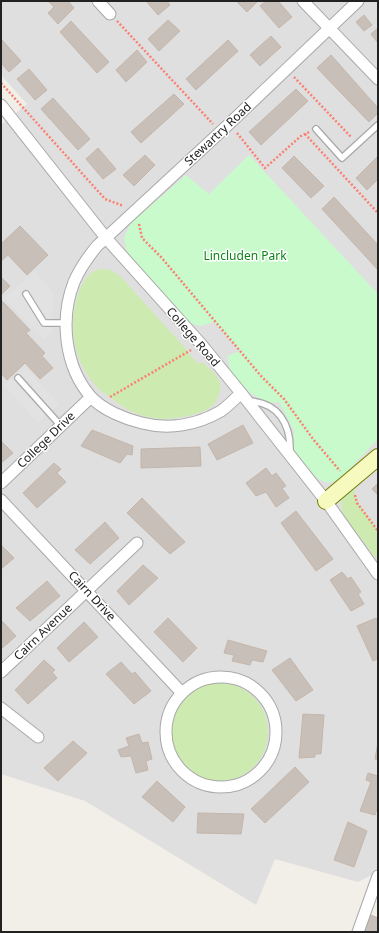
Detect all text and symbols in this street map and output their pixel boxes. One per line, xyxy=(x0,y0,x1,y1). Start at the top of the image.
street label: Stewartry Road xyxy=(180,98,255,169)
park label: Lincluden Park xyxy=(203,247,287,264)
street label: College Road xyxy=(163,303,224,370)
street label: College Drive xyxy=(13,407,79,472)
street label: Cairn Drive xyxy=(65,567,120,625)
street label: Cairn Avenue xyxy=(10,599,76,664)

